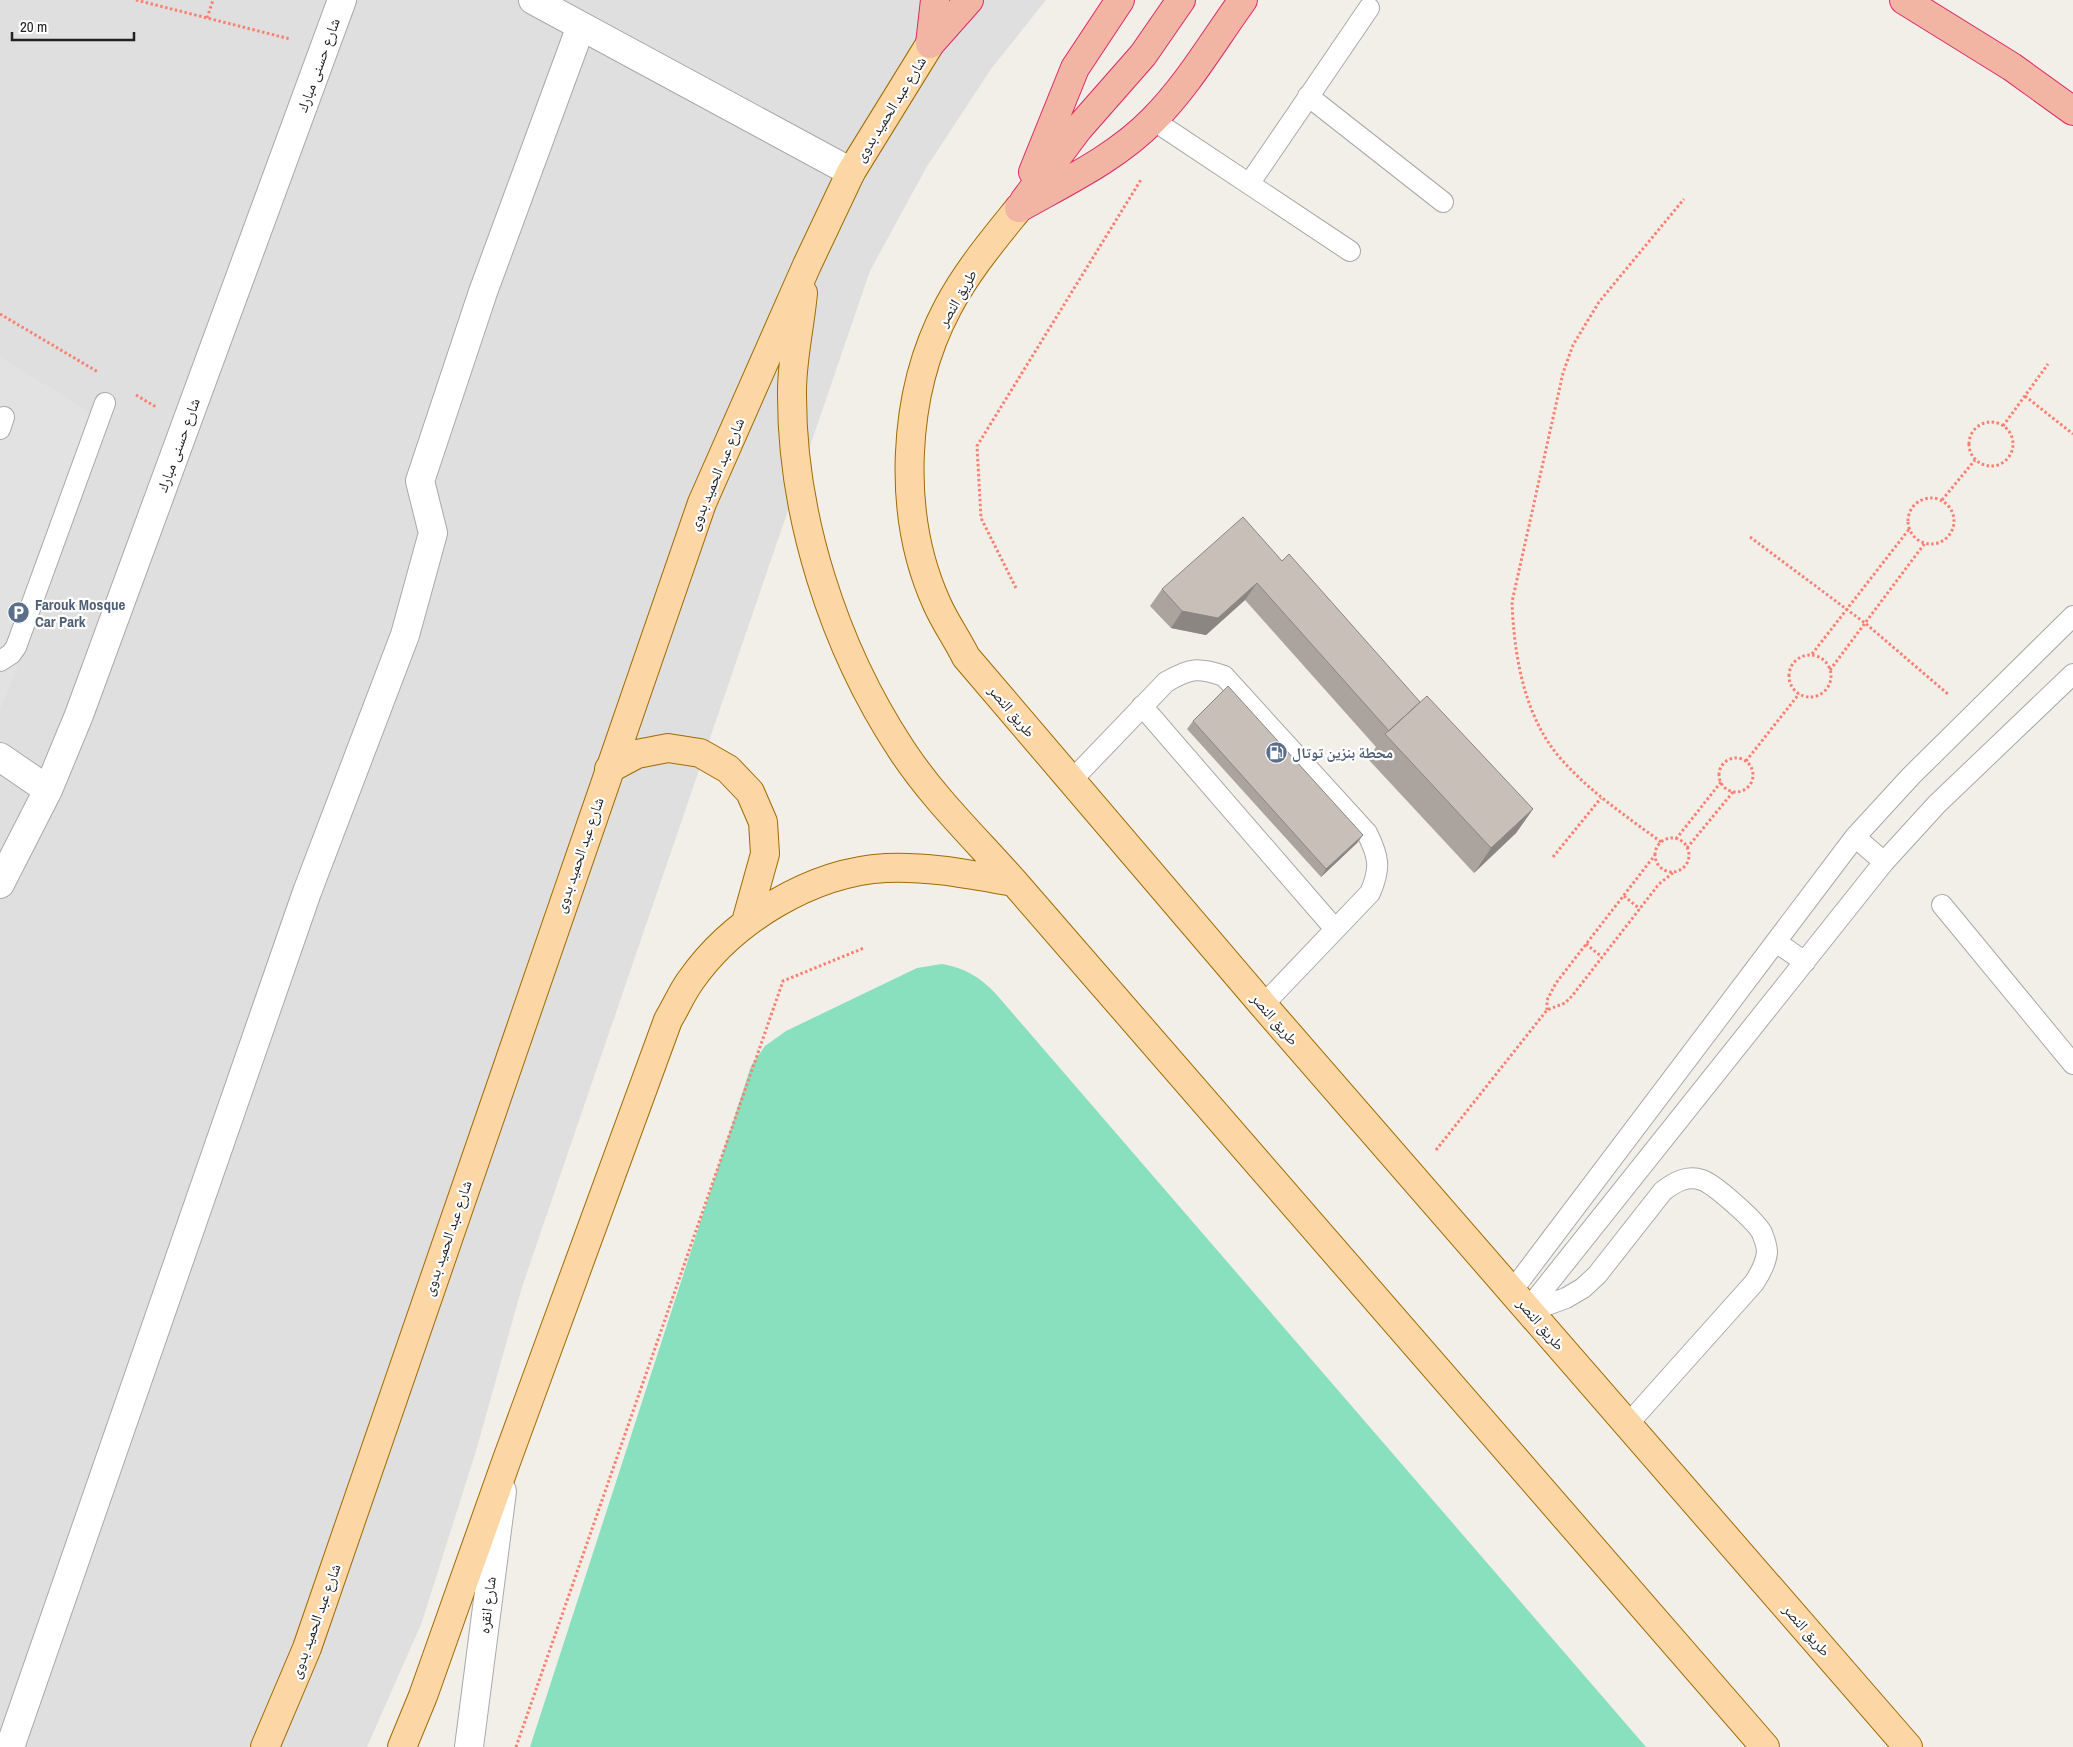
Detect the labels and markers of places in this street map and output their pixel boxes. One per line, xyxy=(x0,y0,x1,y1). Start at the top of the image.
place label: Farouk Mosque Car Park xyxy=(35,594,125,632)
parking icon: Farouk Mosque Car Park xyxy=(7,601,31,625)
fuel station icon: محطة بنزين توتال xyxy=(1264,740,1288,764)
place label: محطة بنزين توتال xyxy=(1292,742,1393,763)

